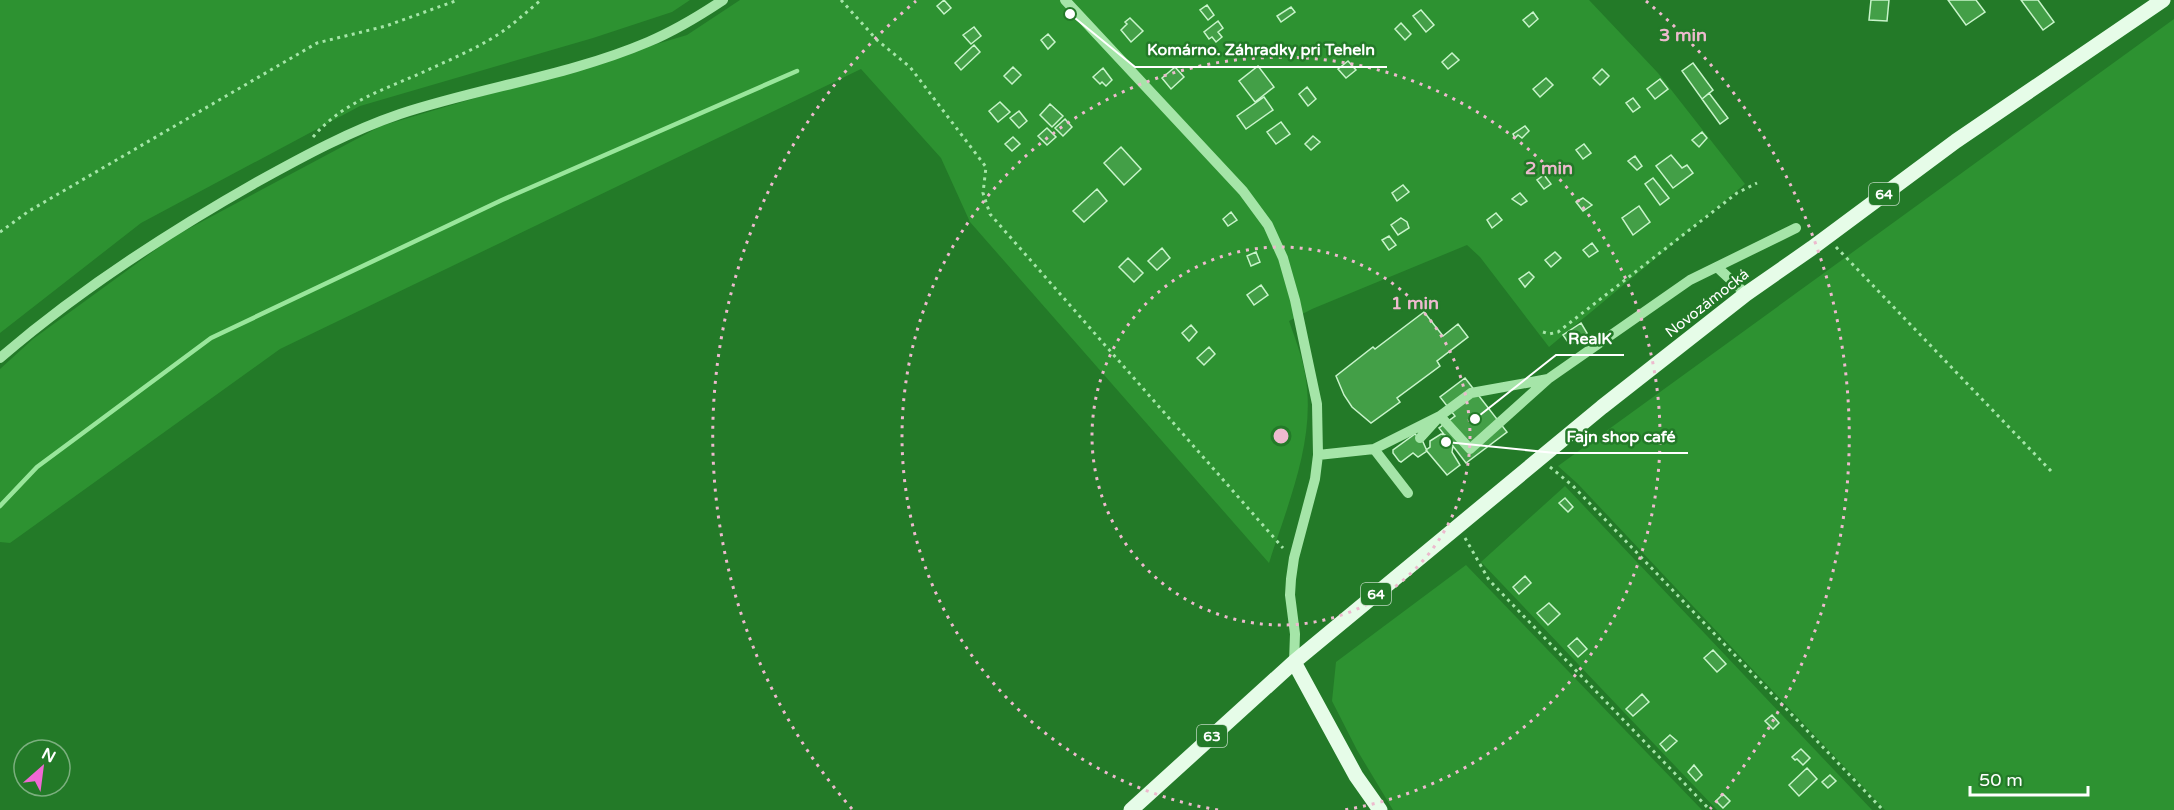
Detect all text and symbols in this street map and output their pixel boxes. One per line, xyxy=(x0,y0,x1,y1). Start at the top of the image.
text: 3 min xyxy=(1659,24,1707,46)
callout: Komárno. Záhradky pri Teheln xyxy=(1135,33,1387,67)
text: Komárno. Záhradky pri Teheln xyxy=(1147,40,1375,60)
text: 2 min xyxy=(1525,157,1573,179)
road number: 64 xyxy=(1869,183,1899,205)
street label: Novozámocká xyxy=(1662,265,1752,341)
text: 1 min xyxy=(1391,292,1439,314)
callout: RealK xyxy=(1556,321,1624,355)
text: RealK xyxy=(1568,329,1612,349)
callout: Fajn shop café xyxy=(1555,419,1688,453)
centre of rings xyxy=(1271,426,1291,446)
text: Fajn shop café xyxy=(1567,427,1675,447)
road number: 64 xyxy=(1361,583,1391,605)
road number: 63 xyxy=(1197,725,1227,747)
north arrow xyxy=(12,738,72,798)
text: N xyxy=(38,744,59,767)
scale bar xyxy=(1970,759,2088,797)
text: 50 m xyxy=(1979,769,2023,791)

